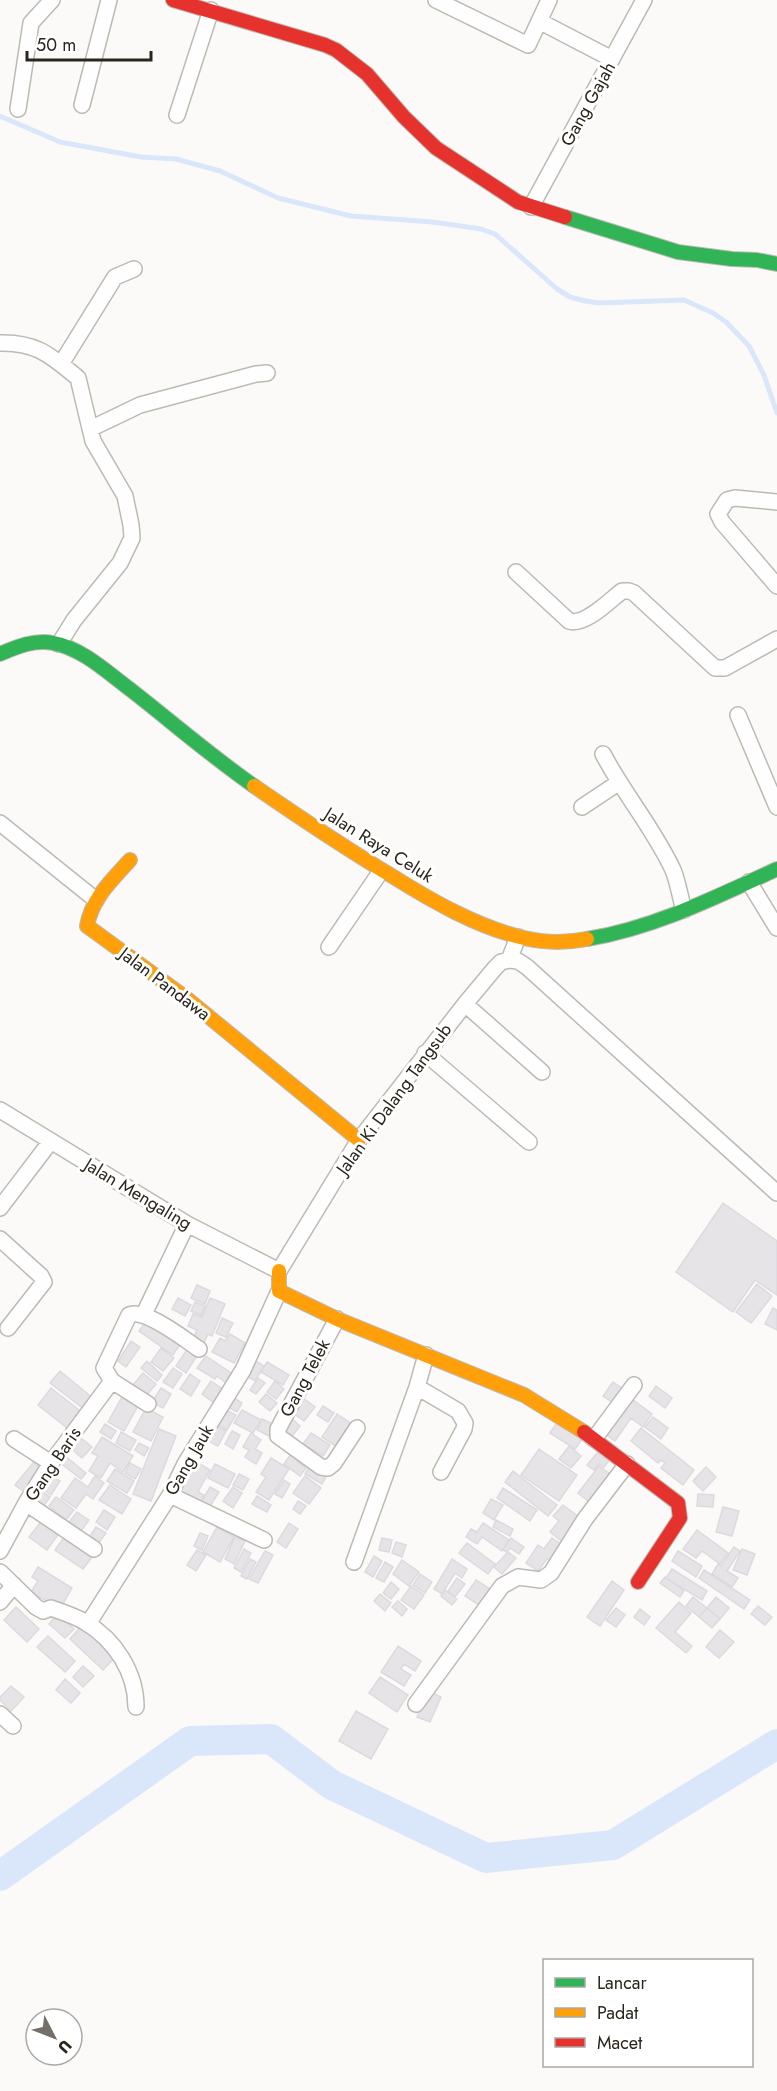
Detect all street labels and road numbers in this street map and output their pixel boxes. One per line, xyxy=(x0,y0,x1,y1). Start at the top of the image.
street label: Gang Gajah xyxy=(554,57,622,151)
street label: Jalan Raya Celuk xyxy=(318,800,439,889)
street label: Jalan Pandawa xyxy=(113,940,216,1027)
street label: Jalan Ki Dalang Tangsub xyxy=(329,1018,458,1182)
street label: Jalan Mengaling xyxy=(78,1151,197,1236)
street label: Gang Telek xyxy=(274,1334,336,1422)
street label: Gang Jauk xyxy=(158,1420,220,1500)
street label: Gang Baris xyxy=(19,1422,87,1506)

